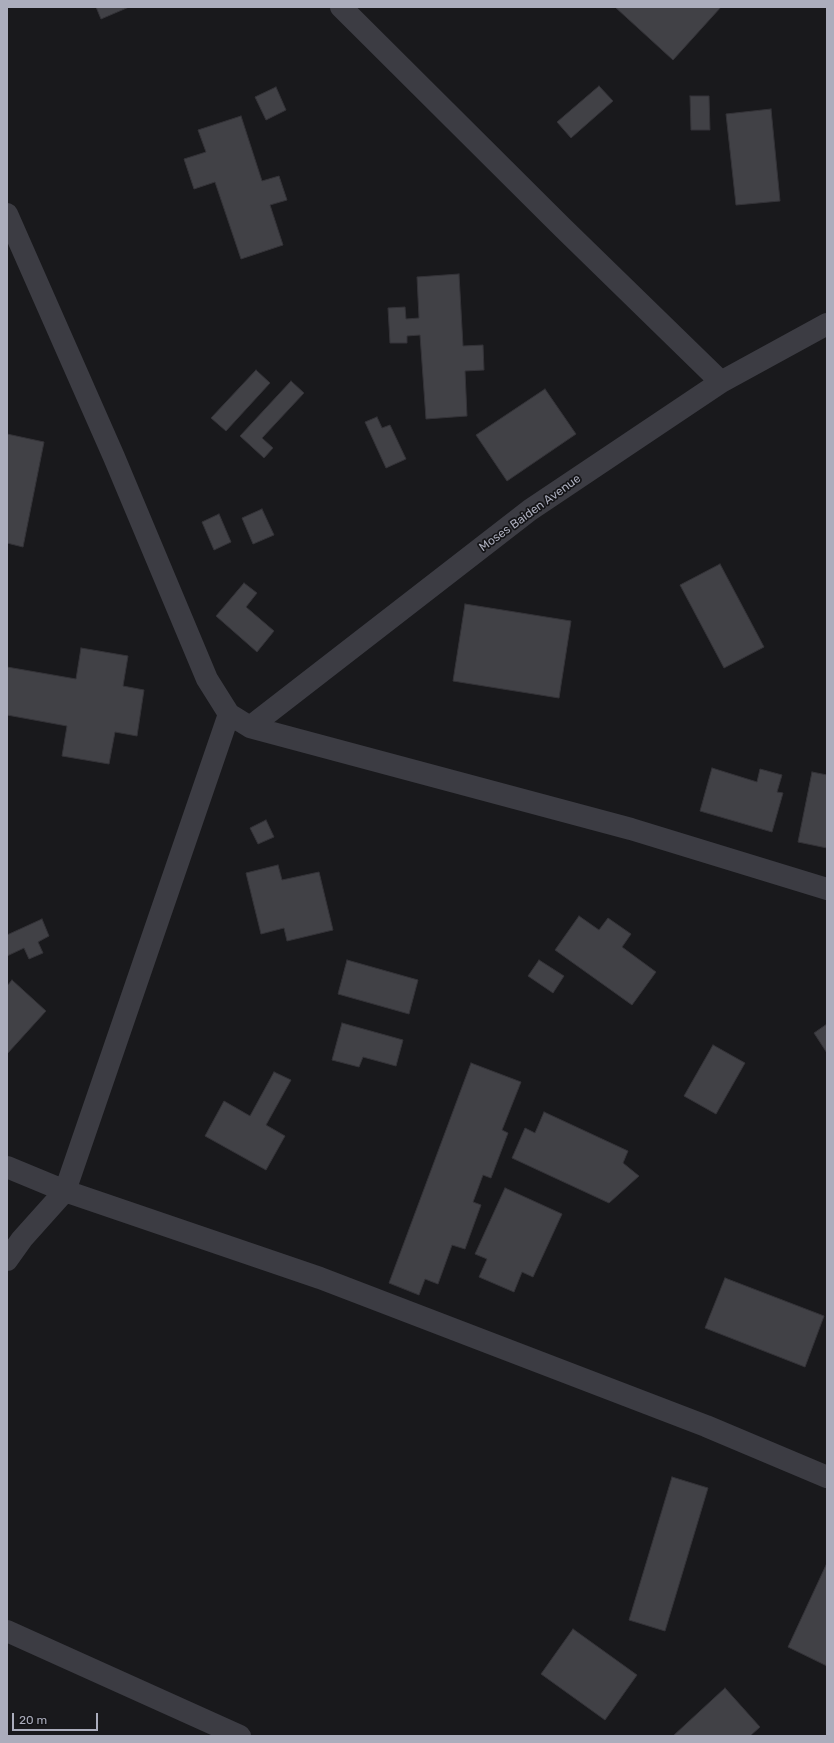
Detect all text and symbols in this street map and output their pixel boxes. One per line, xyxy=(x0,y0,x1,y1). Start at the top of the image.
street label: Moses Baiden Avenue xyxy=(476,471,584,555)
scale bar xyxy=(14,1705,100,1731)
text: 20 m xyxy=(19,1713,47,1727)

